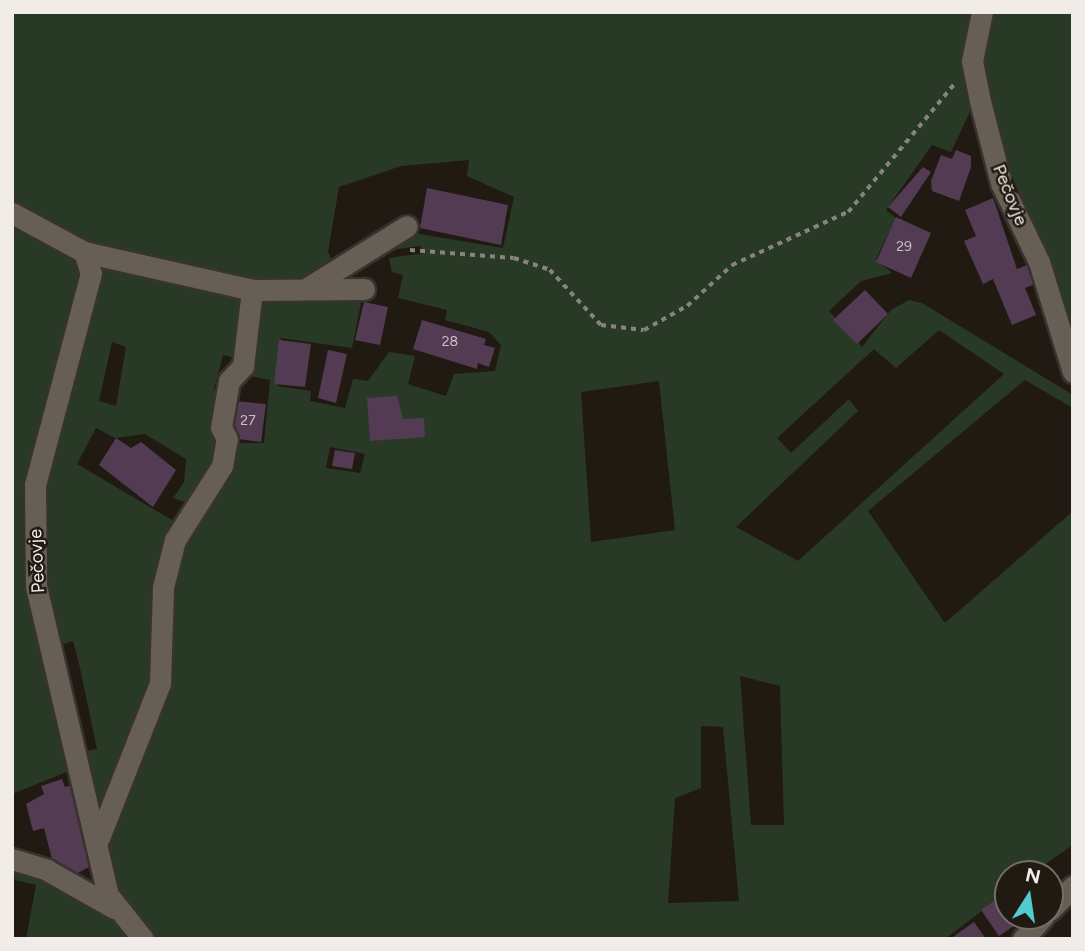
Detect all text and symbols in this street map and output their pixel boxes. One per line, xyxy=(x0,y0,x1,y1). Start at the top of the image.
street label: Pečovje xyxy=(988,161,1032,229)
house number: 29 xyxy=(896,239,912,255)
house number: 28 xyxy=(442,334,458,350)
house number: 27 xyxy=(240,413,256,429)
street label: Pečovje xyxy=(25,528,49,594)
north arrow xyxy=(994,860,1064,930)
text: N xyxy=(1023,863,1043,889)

